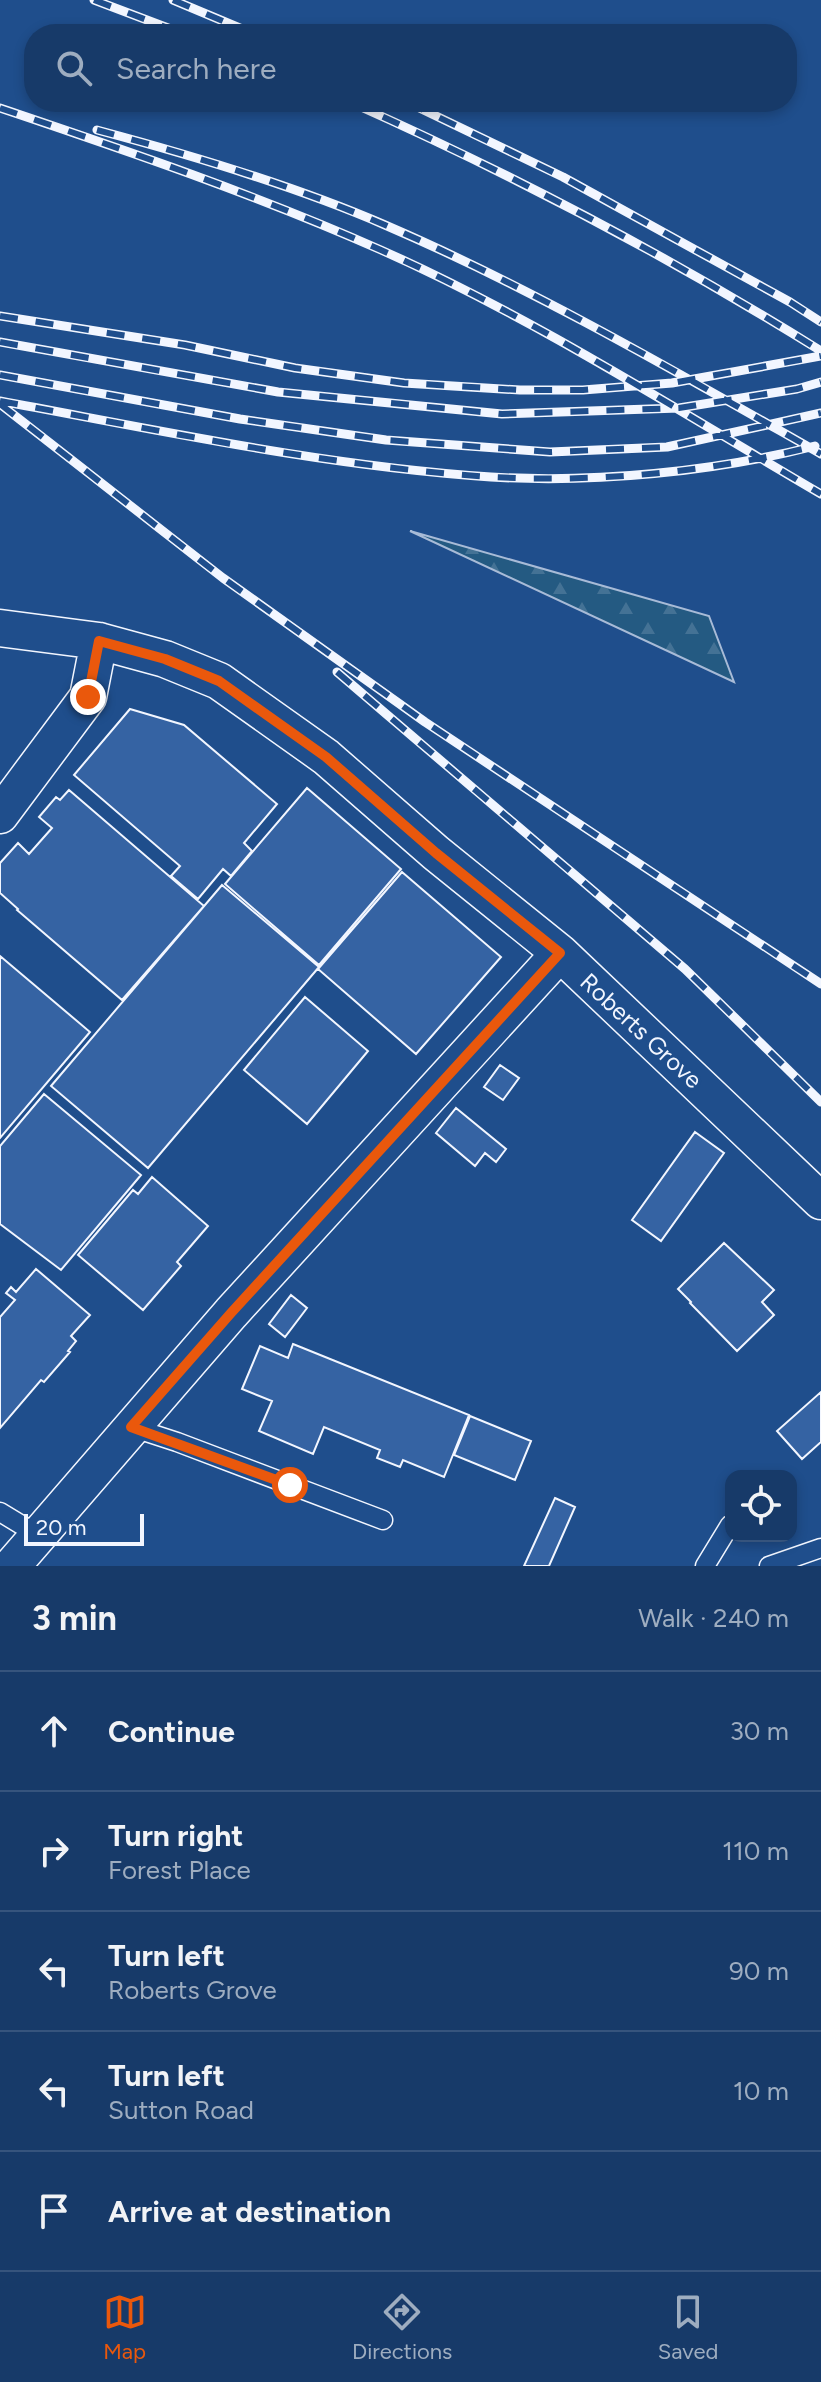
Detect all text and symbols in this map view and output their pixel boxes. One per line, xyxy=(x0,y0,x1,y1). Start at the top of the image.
search box xyxy=(24,24,797,112)
icon: search xyxy=(52,46,96,90)
text: Search here xyxy=(116,50,276,87)
route end xyxy=(70,679,106,715)
street label: Roberts Grove xyxy=(575,967,708,1094)
route start xyxy=(272,1467,308,1503)
map controls xyxy=(725,1470,797,1542)
button: locate xyxy=(725,1470,797,1542)
scale bar xyxy=(24,1510,144,1546)
text: 20 m xyxy=(36,1514,87,1541)
text: 3 min xyxy=(32,1598,117,1639)
text: Walk · 240 m xyxy=(638,1602,789,1634)
icon: ahead xyxy=(32,1709,76,1753)
text: Continue xyxy=(108,1713,235,1750)
text: 30 m xyxy=(730,1715,789,1747)
text: Turn right xyxy=(108,1817,243,1854)
icon: right xyxy=(32,1829,76,1873)
text: 110 m xyxy=(722,1835,789,1867)
text: Forest Place xyxy=(108,1854,251,1886)
text: Turn left xyxy=(108,1937,225,1974)
icon: left xyxy=(32,1949,76,1993)
text: 90 m xyxy=(729,1955,789,1987)
text: Roberts Grove xyxy=(108,1974,277,2006)
text: Turn left xyxy=(108,2057,225,2094)
icon: left xyxy=(32,2069,76,2113)
text: 10 m xyxy=(733,2075,789,2107)
text: Sutton Road xyxy=(108,2094,254,2126)
icon: arrive xyxy=(32,2189,76,2233)
text: Arrive at destination xyxy=(108,2193,391,2230)
tab: Map xyxy=(103,2290,147,2365)
tab: Directions xyxy=(352,2290,452,2365)
tab: Saved xyxy=(658,2290,718,2365)

